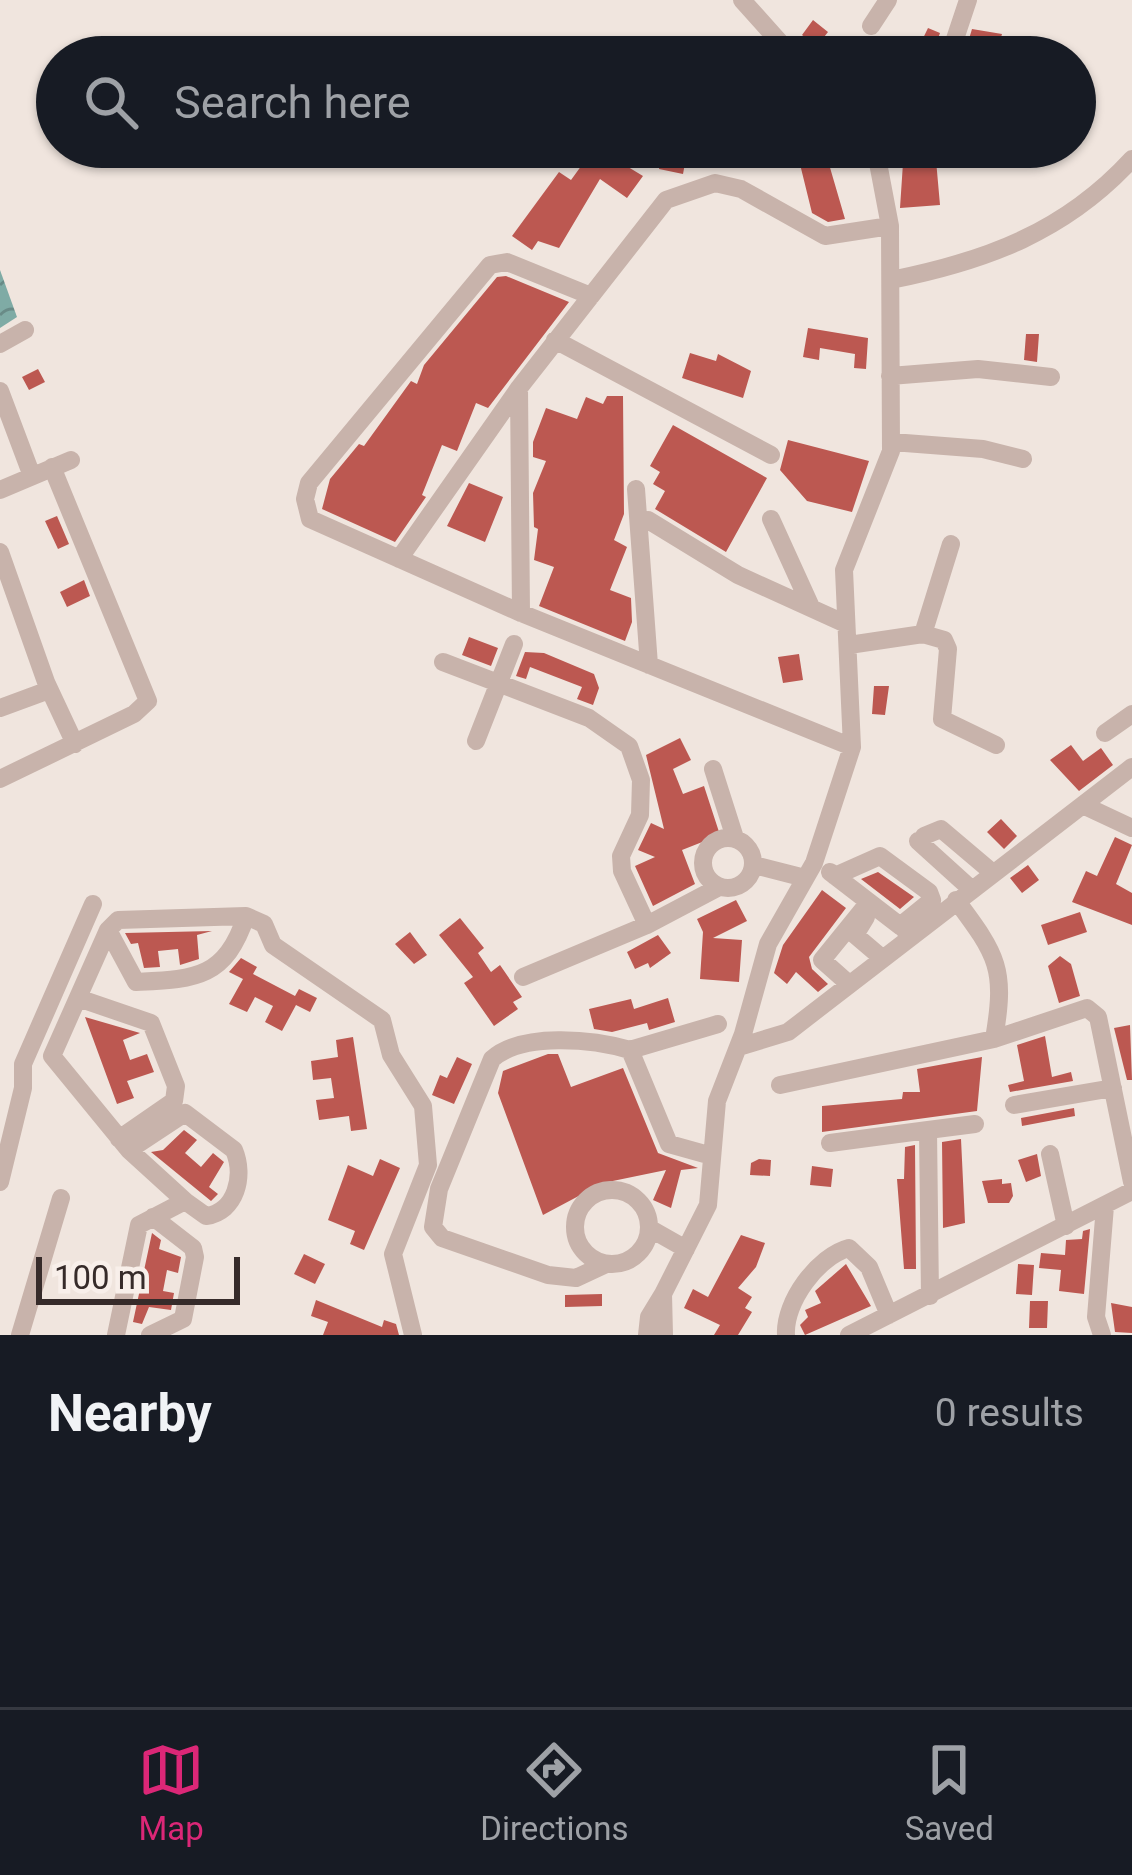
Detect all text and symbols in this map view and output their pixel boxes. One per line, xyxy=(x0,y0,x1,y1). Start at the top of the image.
search box xyxy=(36,36,1096,168)
icon: search xyxy=(78,69,144,135)
text: Search here xyxy=(174,76,411,129)
scale bar xyxy=(36,1251,240,1304)
text: 100 m xyxy=(54,1258,147,1297)
text: Nearby xyxy=(48,1384,212,1443)
text: 0 results xyxy=(935,1390,1084,1436)
tab: Map xyxy=(138,1737,204,1848)
tab: Directions xyxy=(480,1737,629,1848)
tab: Saved xyxy=(905,1737,994,1848)

